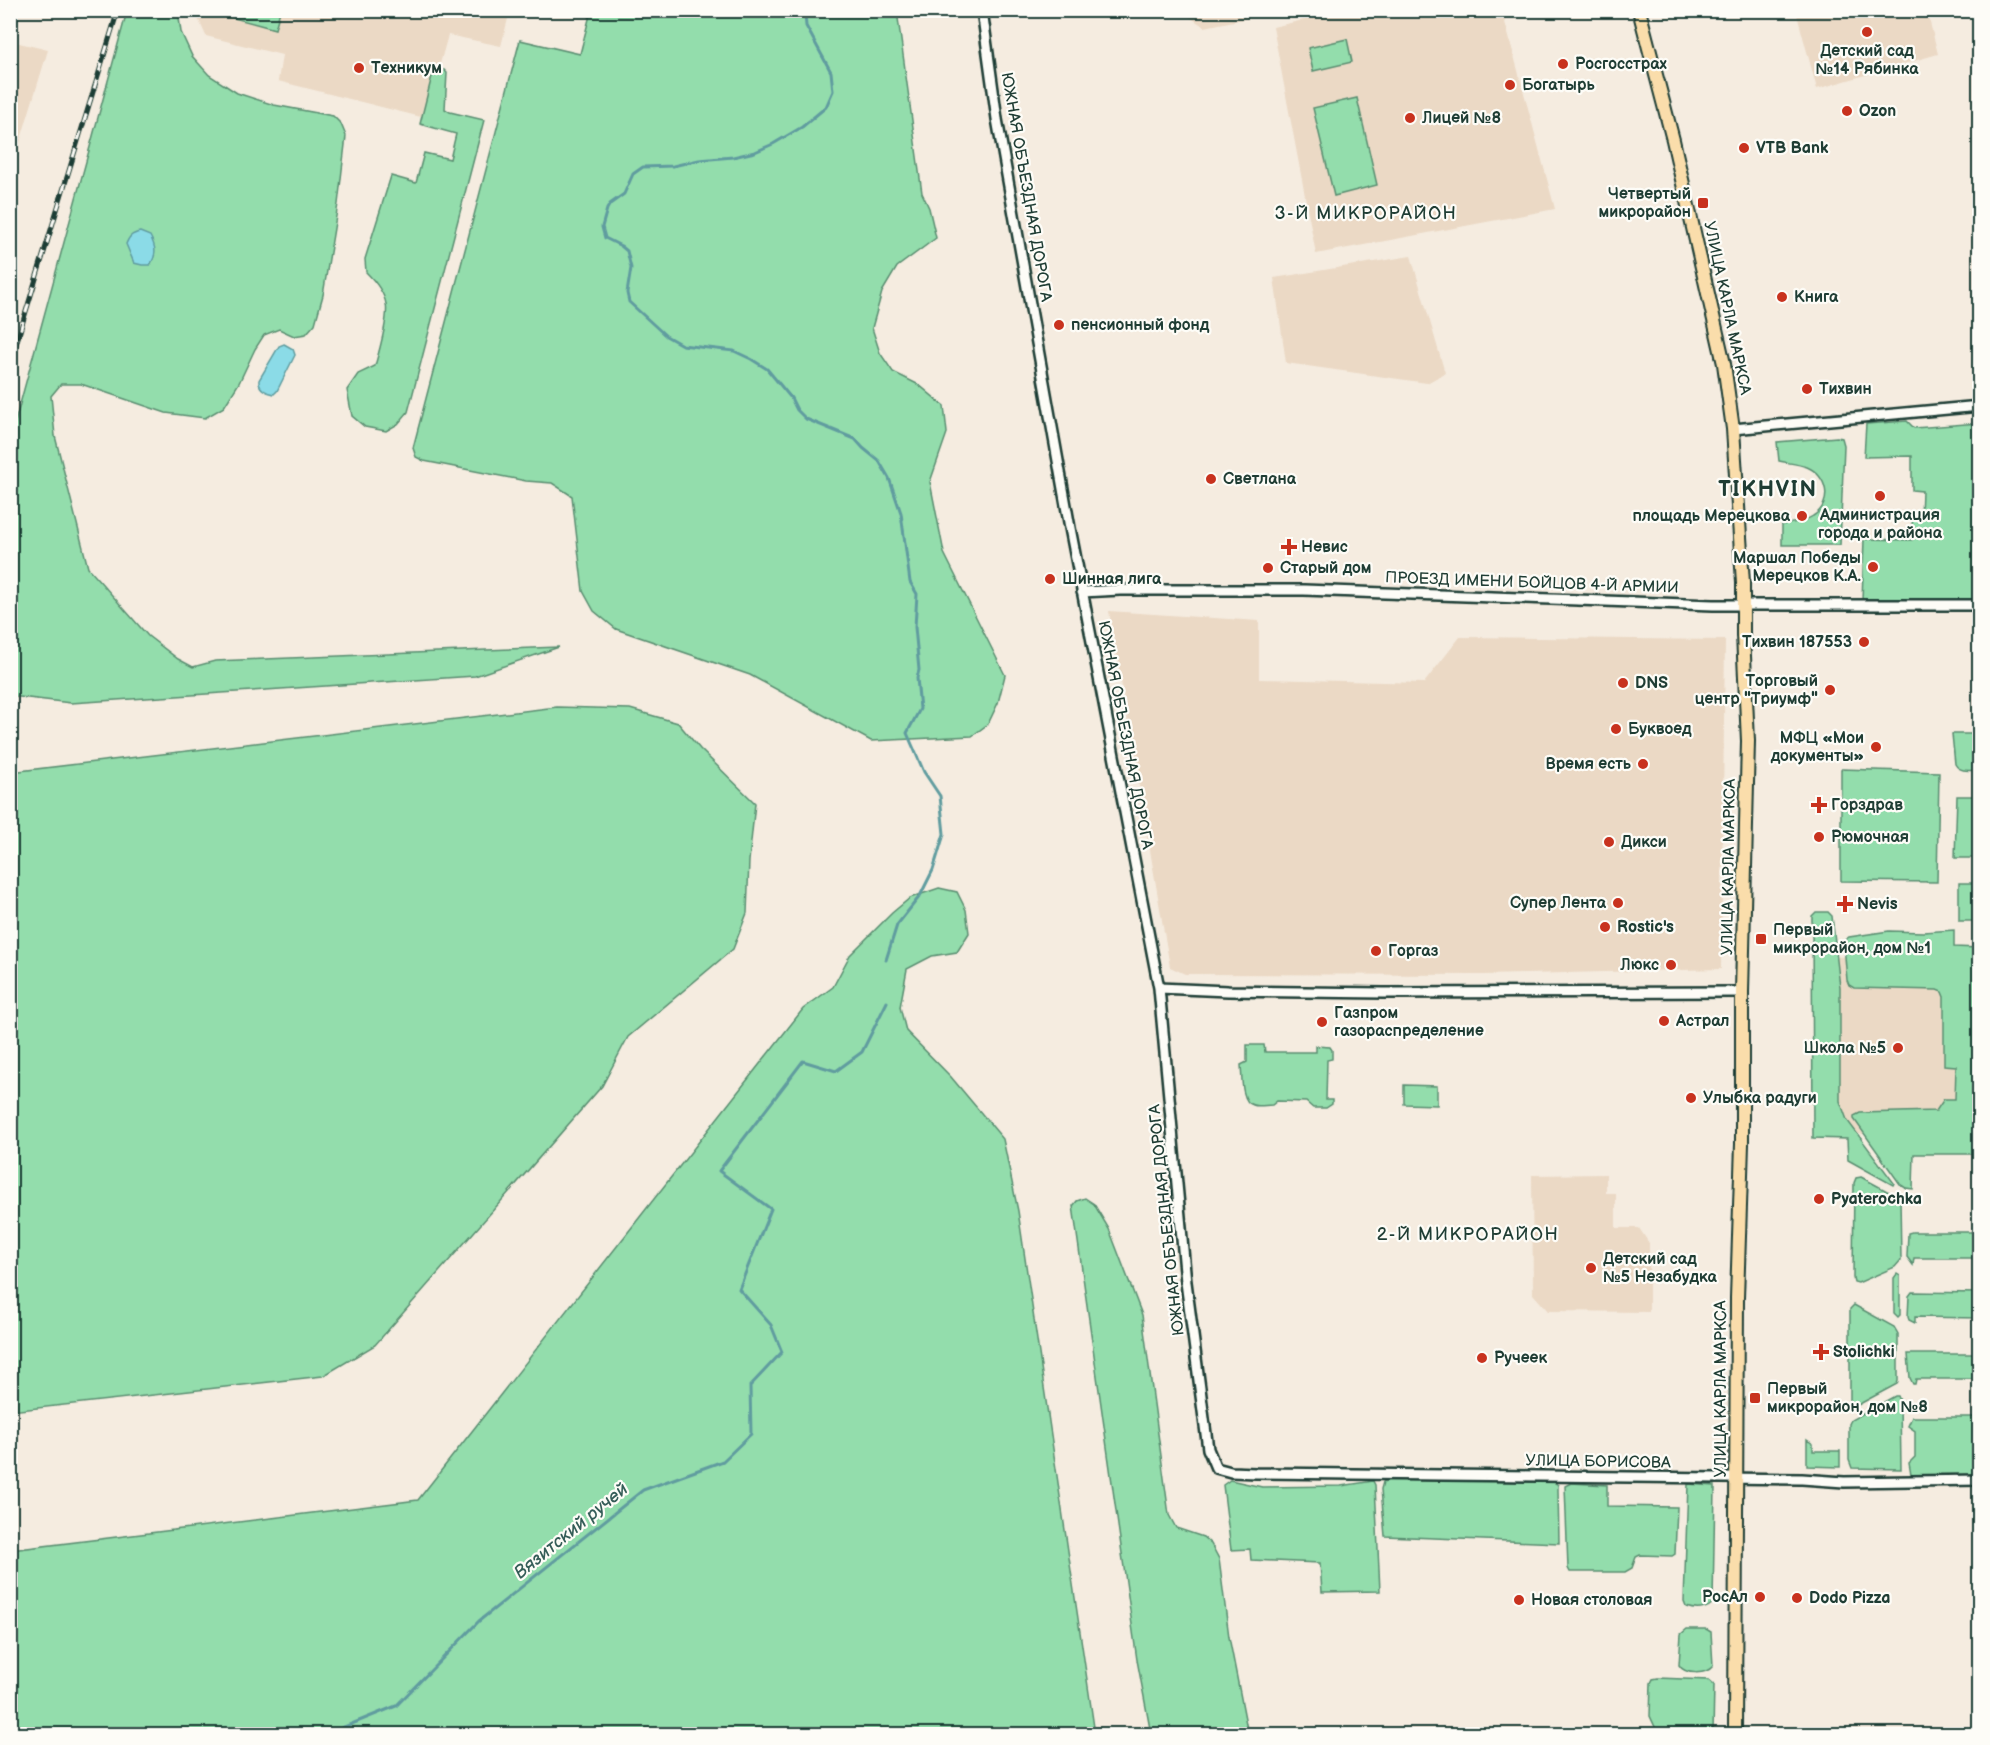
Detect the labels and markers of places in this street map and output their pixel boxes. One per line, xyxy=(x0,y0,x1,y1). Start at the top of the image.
marker: Детский сад №14 Рябинка xyxy=(1860,25,1874,39)
place label: Детский сад №14 Рябинка xyxy=(1815,42,1919,79)
place label: Росгосстрах xyxy=(1575,55,1667,74)
marker: Росгосстрах xyxy=(1556,57,1570,71)
place label: Техникум xyxy=(371,59,442,78)
marker: Техникум xyxy=(352,61,366,75)
place label: Богатырь xyxy=(1522,76,1595,95)
marker: Богатырь xyxy=(1503,78,1517,92)
place label: Ozon xyxy=(1859,102,1896,121)
marker: Ozon xyxy=(1840,104,1854,118)
place label: Лицей №8 xyxy=(1421,109,1501,128)
marker: Лицей №8 xyxy=(1403,111,1417,125)
place label: VTB Bank xyxy=(1756,139,1829,158)
marker: VTB Bank xyxy=(1737,141,1751,155)
place label: Четвертый микрорайон xyxy=(1598,185,1691,222)
marker: Четвертый микрорайон xyxy=(1696,196,1710,210)
place label: Книга xyxy=(1794,288,1839,307)
marker: Книга xyxy=(1775,290,1789,304)
place label: пенсионный фонд xyxy=(1071,316,1210,335)
marker: пенсионный фонд xyxy=(1052,318,1066,332)
place label: Тихвин xyxy=(1819,380,1872,399)
marker: Тихвин xyxy=(1800,382,1814,396)
place label: Светлана xyxy=(1223,470,1297,489)
marker: Светлана xyxy=(1204,472,1218,486)
marker: Администрация города и района xyxy=(1873,489,1887,503)
place label: Администрация города и района xyxy=(1818,506,1943,543)
place label: площадь Мерецкова xyxy=(1633,507,1791,526)
marker: площадь Мерецкова xyxy=(1795,509,1809,523)
place label: Невис xyxy=(1301,538,1348,557)
marker: Невис xyxy=(1282,540,1296,554)
place label: Маршал Победы Мерецков К.А. xyxy=(1733,549,1861,586)
place label: Старый дом xyxy=(1280,559,1371,578)
marker: Маршал Победы Мерецков К.А. xyxy=(1866,560,1880,574)
marker: Старый дом xyxy=(1261,561,1275,575)
place label: Шинная лига xyxy=(1062,570,1162,589)
marker: Шинная лига xyxy=(1043,572,1057,586)
place label: Тихвин 187553 xyxy=(1742,633,1852,652)
marker: Тихвин 187553 xyxy=(1857,635,1871,649)
place label: Торговый центр "Триумф" xyxy=(1695,672,1818,709)
place label: DNS xyxy=(1635,674,1668,693)
marker: DNS xyxy=(1616,676,1630,690)
marker: Торговый центр "Триумф" xyxy=(1823,683,1837,697)
place label: Буквоед xyxy=(1628,720,1692,739)
marker: Буквоед xyxy=(1609,722,1623,736)
place label: МФЦ «Мои документы» xyxy=(1770,729,1864,766)
marker: МФЦ «Мои документы» xyxy=(1869,740,1883,754)
place label: Время есть xyxy=(1545,755,1632,774)
marker: Время есть xyxy=(1636,757,1650,771)
place label: Горздрав xyxy=(1831,796,1903,815)
marker: Горздрав xyxy=(1812,798,1826,812)
place label: Рюмочная xyxy=(1831,828,1909,847)
marker: Рюмочная xyxy=(1812,830,1826,844)
place label: Дикси xyxy=(1621,833,1667,852)
marker: Дикси xyxy=(1602,835,1616,849)
place label: Супер Лента xyxy=(1510,894,1607,913)
place label: Nevis xyxy=(1857,895,1898,914)
marker: Супер Лента xyxy=(1611,896,1625,910)
marker: Nevis xyxy=(1838,897,1852,911)
place label: Rostic's xyxy=(1617,918,1674,937)
marker: Rostic's xyxy=(1598,920,1612,934)
place label: Первый микрорайон, дом №1 xyxy=(1773,921,1931,958)
marker: Первый микрорайон, дом №1 xyxy=(1754,932,1768,946)
place label: Горгаз xyxy=(1388,942,1439,961)
marker: Горгаз xyxy=(1369,944,1383,958)
place label: Люкс xyxy=(1619,956,1659,975)
marker: Люкс xyxy=(1664,958,1678,972)
place label: Газпром газораспределение xyxy=(1334,1004,1484,1041)
place label: Астрал xyxy=(1675,1012,1729,1031)
marker: Астрал xyxy=(1657,1014,1671,1028)
marker: Газпром газораспределение xyxy=(1315,1015,1329,1029)
place label: Школа №5 xyxy=(1803,1039,1886,1058)
marker: Школа №5 xyxy=(1891,1041,1905,1055)
place label: Улыбка радуги xyxy=(1703,1089,1817,1108)
marker: Улыбка радуги xyxy=(1684,1091,1698,1105)
place label: Pyaterochka xyxy=(1831,1190,1922,1209)
marker: Pyaterochka xyxy=(1812,1192,1826,1206)
place label: Детский сад №5 Незабудка xyxy=(1603,1250,1717,1287)
marker: Детский сад №5 Незабудка xyxy=(1584,1261,1598,1275)
place label: Stolichki xyxy=(1833,1343,1895,1362)
marker: Stolichki xyxy=(1814,1345,1828,1359)
place label: Ручеек xyxy=(1494,1349,1548,1368)
marker: Ручеек xyxy=(1475,1351,1489,1365)
place label: Первый микрорайон, дом №8 xyxy=(1767,1380,1928,1417)
marker: Первый микрорайон, дом №8 xyxy=(1748,1391,1762,1405)
place label: РосАл xyxy=(1702,1588,1748,1607)
place label: Dodo Pizza xyxy=(1809,1589,1891,1608)
marker: РосАл xyxy=(1753,1590,1767,1604)
place label: Новая столовая xyxy=(1531,1591,1653,1610)
marker: Dodo Pizza xyxy=(1790,1591,1804,1605)
marker: Новая столовая xyxy=(1512,1593,1526,1607)

